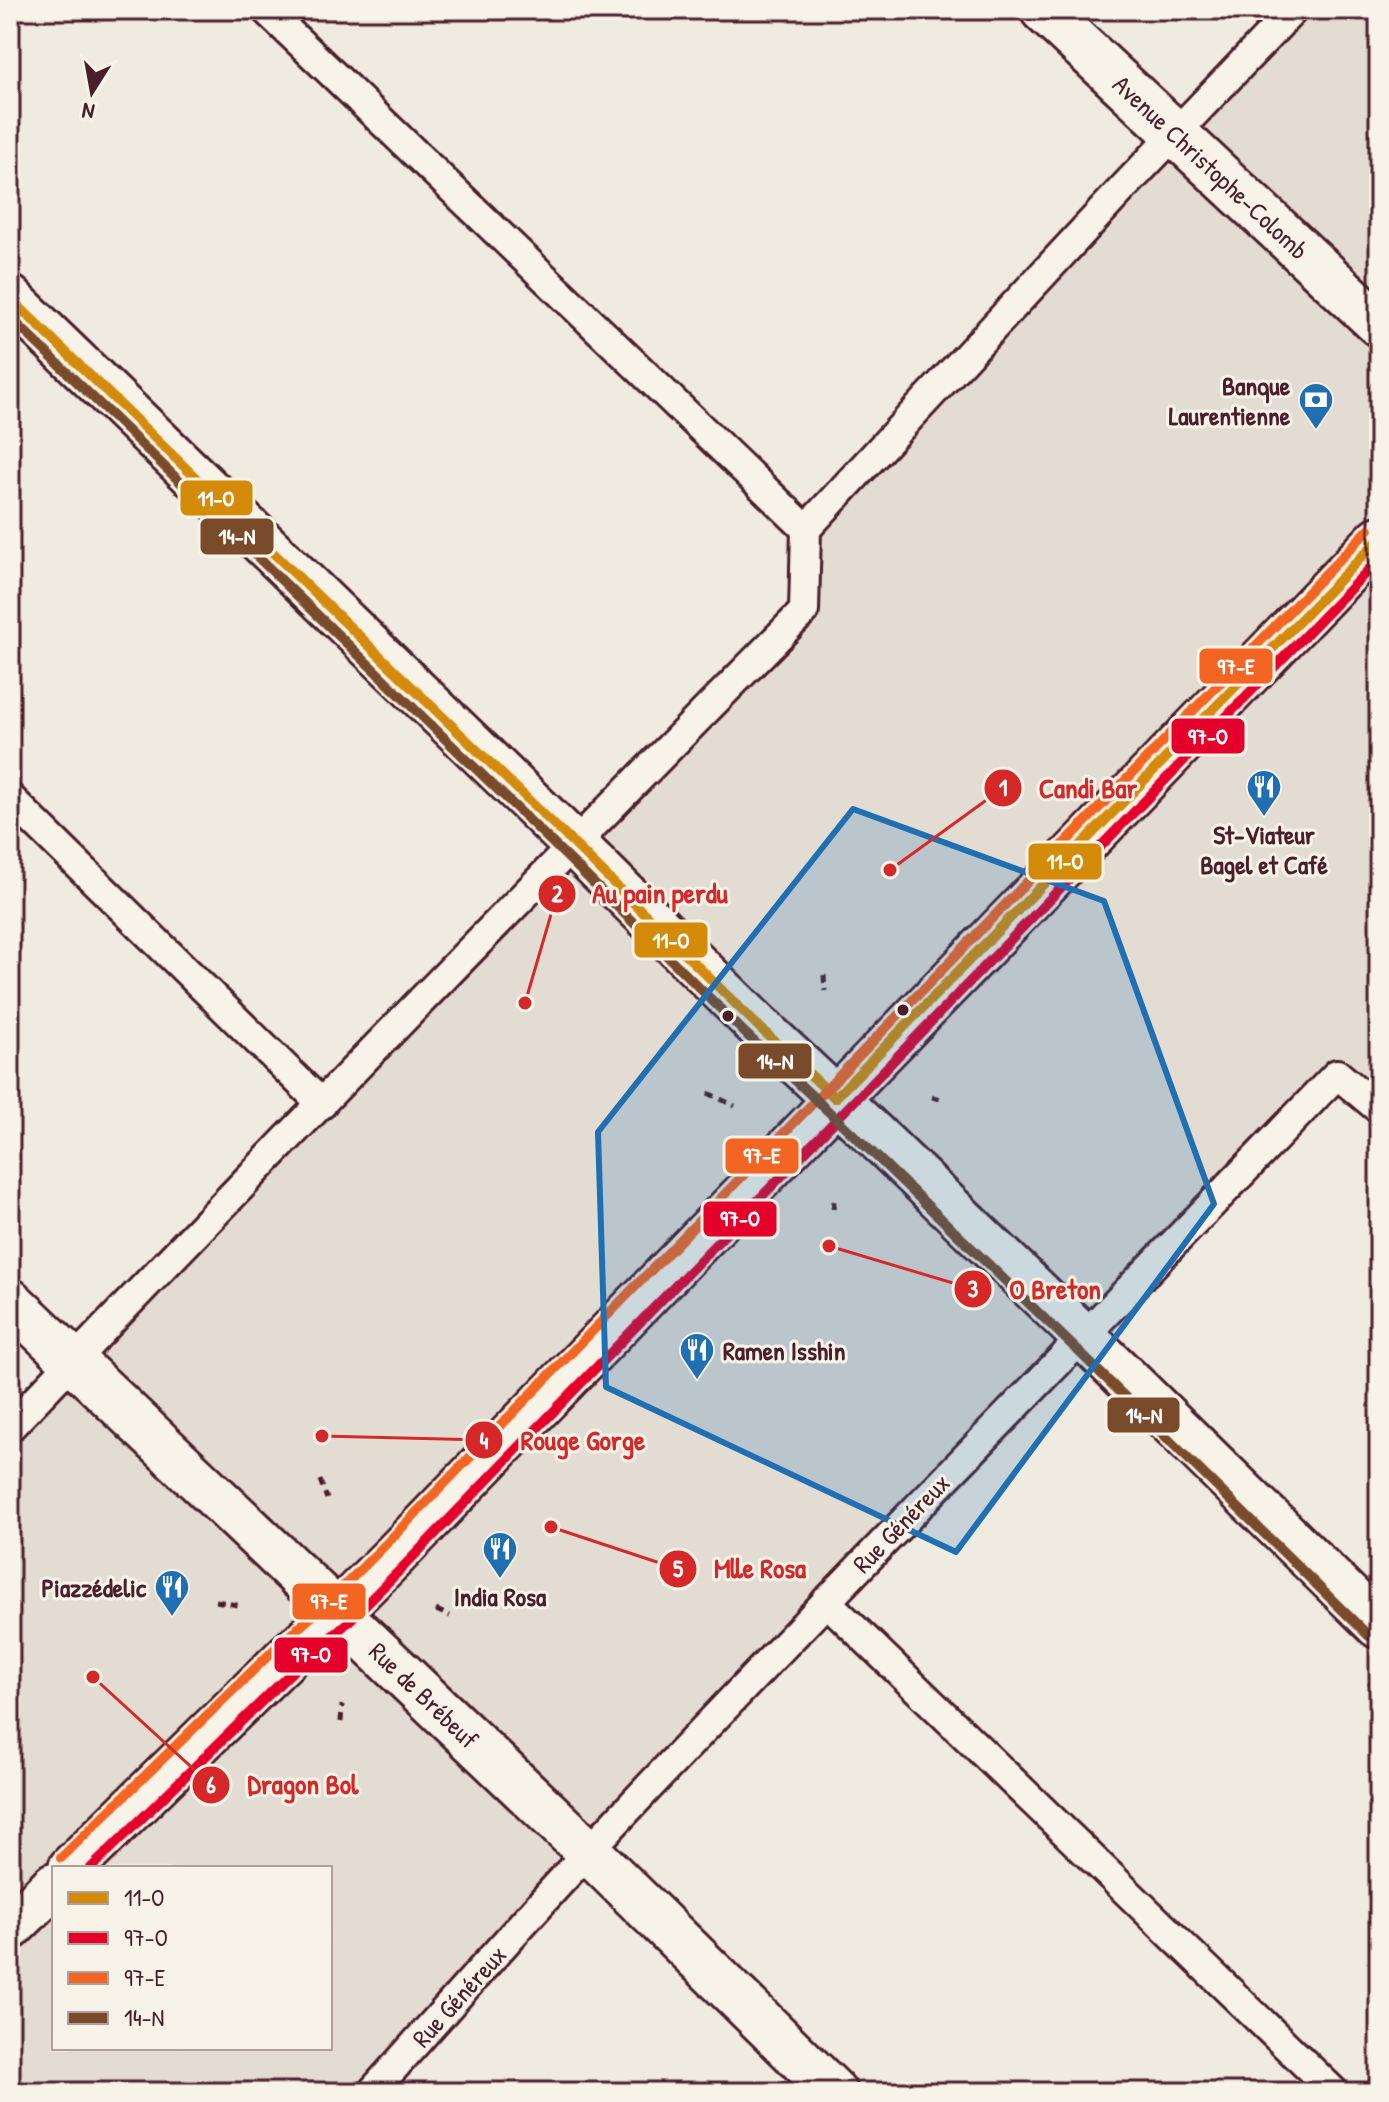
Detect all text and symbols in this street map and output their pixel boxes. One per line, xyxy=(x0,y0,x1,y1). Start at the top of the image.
north arrow xyxy=(52,52,132,132)
street label: Avenue Christophe-Colomb xyxy=(1106,67,1316,267)
text: N xyxy=(79,96,97,127)
place label: Banque Laurentienne xyxy=(1169,368,1291,433)
bank icon: Banque Laurentienne xyxy=(1297,381,1335,431)
line badge: 11-O xyxy=(179,479,254,517)
text: 11-O xyxy=(197,483,235,513)
line badge: 14-N xyxy=(199,517,275,556)
text: 14-N xyxy=(219,521,256,551)
line badge: 97-E xyxy=(1198,647,1274,685)
text: 97-E xyxy=(1217,651,1255,681)
line badge: 97-O xyxy=(1170,717,1246,755)
text: 97-O xyxy=(1188,721,1228,751)
callout: Candi Bar xyxy=(983,762,1154,814)
restaurant icon: St-Viateur Bagel et Café xyxy=(1245,768,1283,818)
text: Candi Bar xyxy=(1039,769,1137,807)
text: 1 xyxy=(999,771,1008,803)
place label: St-Viateur Bagel et Café xyxy=(1200,817,1328,883)
line badge: 11-O xyxy=(1027,842,1103,881)
text: 11-O xyxy=(1046,846,1084,876)
callout: Au pain perdu xyxy=(537,868,744,920)
text: Au pain perdu xyxy=(592,874,729,913)
text: 2 xyxy=(551,877,563,909)
line badge: 11-O xyxy=(633,921,709,959)
text: 11-O xyxy=(652,925,690,955)
unlabelled marker xyxy=(895,1002,911,1018)
unlabelled marker xyxy=(720,1008,736,1024)
line badge: 14-N xyxy=(737,1042,813,1080)
text: 14-N xyxy=(757,1046,794,1076)
line badge: 97-E xyxy=(724,1137,800,1175)
text: 97-E xyxy=(743,1140,781,1170)
line badge: 97-O xyxy=(702,1200,778,1238)
text: 97-O xyxy=(720,1203,760,1233)
callout: O Breton xyxy=(953,1263,1117,1315)
text: O Breton xyxy=(1009,1270,1101,1308)
text: 3 xyxy=(968,1272,979,1304)
restaurant icon: Ramen Isshin xyxy=(678,1331,716,1381)
place label: Ramen Isshin xyxy=(723,1333,845,1368)
line badge: 14-N xyxy=(1106,1396,1181,1434)
text: 14-N xyxy=(1126,1400,1163,1430)
callout: Rouge Gorge xyxy=(464,1414,661,1466)
text: Rouge Gorge xyxy=(521,1421,646,1460)
text: 4 xyxy=(480,1424,489,1456)
street label: Rue Généreux xyxy=(845,1466,957,1580)
restaurant icon: India Rosa xyxy=(481,1530,519,1580)
callout: Mlle Rosa xyxy=(658,1543,822,1595)
text: Mlle Rosa xyxy=(714,1549,806,1587)
text: 5 xyxy=(673,1552,684,1584)
restaurant icon: Piazzédelic xyxy=(153,1568,191,1618)
place label: Piazzédelic xyxy=(42,1570,147,1605)
place label: India Rosa xyxy=(454,1579,547,1614)
line badge: 97-E xyxy=(291,1582,367,1621)
text: 97-E xyxy=(310,1586,348,1616)
street label: Rue de Brébeuf xyxy=(362,1634,487,1756)
line badge: 97-O xyxy=(273,1636,349,1674)
text: 97-O xyxy=(291,1639,331,1669)
callout: Dragon Bol xyxy=(191,1759,374,1811)
text: Dragon Bol xyxy=(248,1765,359,1804)
text: 6 xyxy=(206,1768,216,1800)
legend xyxy=(52,1866,332,2050)
text: 11-O xyxy=(124,1881,164,1913)
text: 97-O xyxy=(124,1921,168,1953)
street label: Rue Généreux xyxy=(404,1938,514,2054)
text: 97-E xyxy=(124,1961,165,1993)
text: 14-N xyxy=(124,2001,164,2033)

